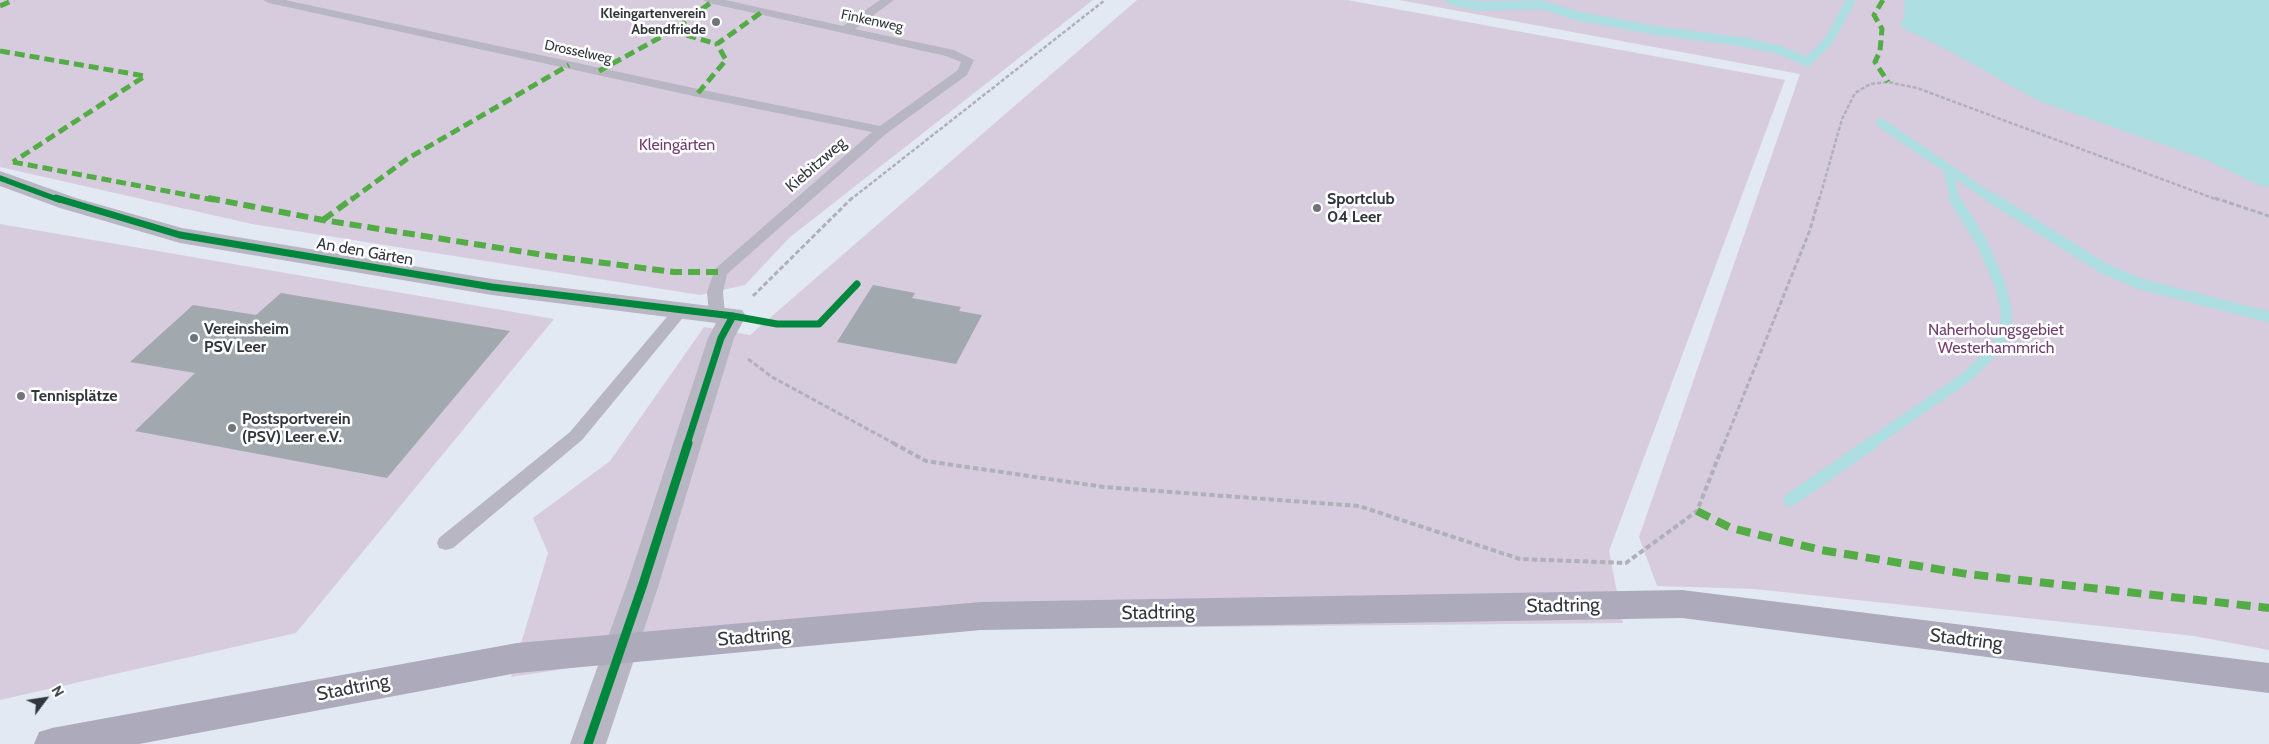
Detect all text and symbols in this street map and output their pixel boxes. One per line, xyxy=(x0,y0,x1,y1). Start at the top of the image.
place label: Kleingartenverein Abendfriede xyxy=(600,6,706,38)
street label: Finkenweg xyxy=(839,6,905,36)
marker: Kleingartenverein Abendfriede xyxy=(710,16,722,28)
street label: Drosselweg xyxy=(543,37,613,67)
street label: Kiebitzweg xyxy=(782,134,850,196)
park label: Kleingärten xyxy=(639,135,715,155)
place label: Sportclub 04 Leer xyxy=(1327,189,1395,227)
marker: Sportclub 04 Leer xyxy=(1311,202,1323,214)
street label: An den Gärten xyxy=(315,234,415,270)
place label: Vereinsheim PSV Leer xyxy=(204,319,289,357)
park label: Naherholungsgebiet Westerhammrich xyxy=(1928,320,2064,358)
marker: Vereinsheim PSV Leer xyxy=(188,332,200,344)
place label: Tennisplätze xyxy=(31,386,118,406)
marker: Tennisplätze xyxy=(15,390,27,402)
place label: Postsportverein (PSV) Leer e.V. xyxy=(242,409,351,447)
marker: Postsportverein (PSV) Leer e.V. xyxy=(226,422,238,434)
street label: Stadtring xyxy=(1526,594,1600,618)
street label: Stadtring xyxy=(1121,601,1195,625)
street label: Stadtring xyxy=(716,622,792,652)
street label: Stadtring xyxy=(1928,624,2004,656)
street label: Stadtring xyxy=(315,670,391,706)
north arrow xyxy=(20,674,70,724)
text: N xyxy=(48,682,68,700)

